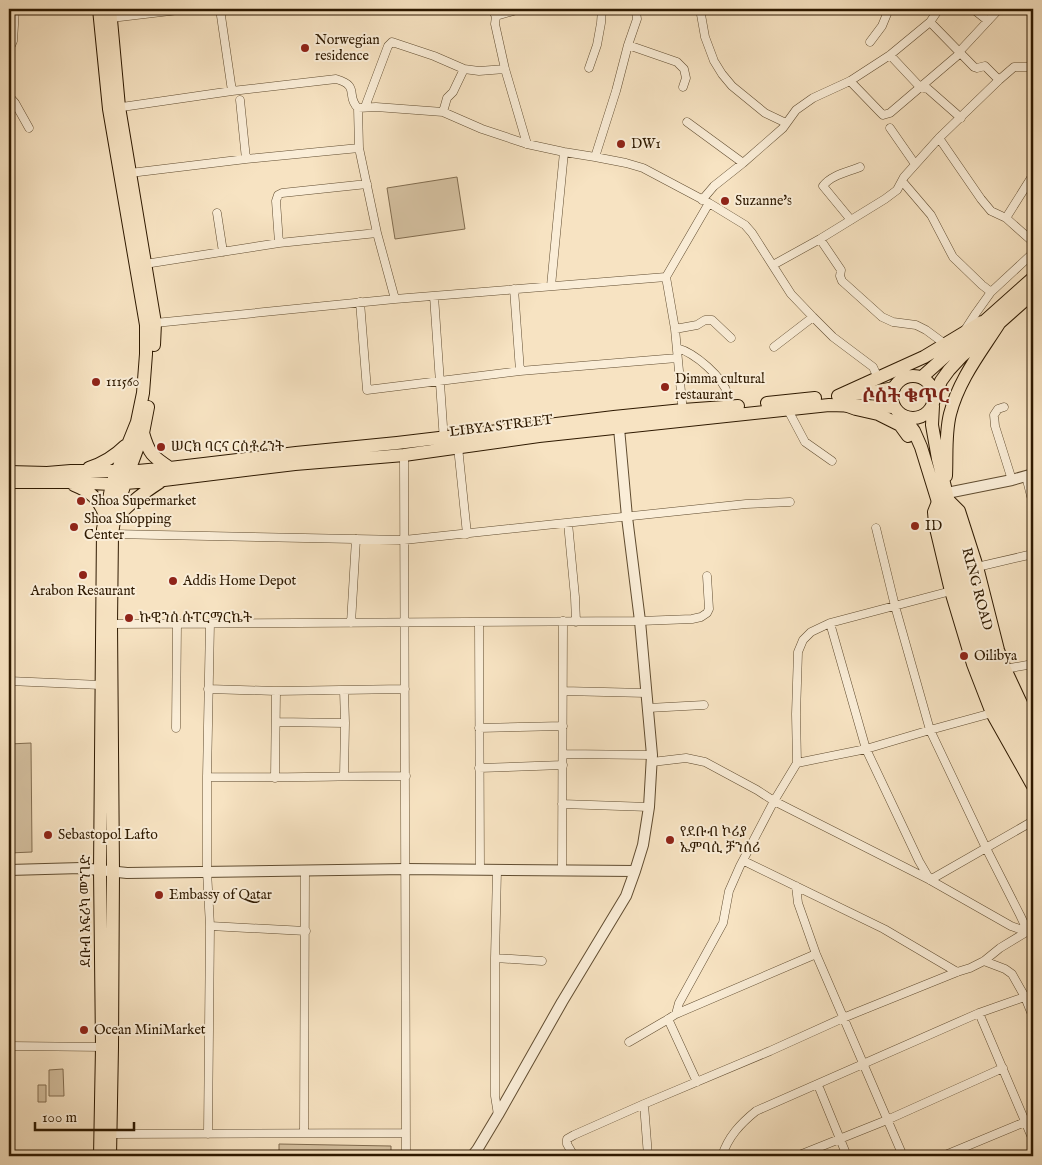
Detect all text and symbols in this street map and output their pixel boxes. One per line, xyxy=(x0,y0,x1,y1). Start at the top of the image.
place label: Norwegian residence xyxy=(315,31,380,65)
marker: Norwegian residence xyxy=(299,42,311,54)
place label: DW1 xyxy=(631,135,661,153)
marker: DW1 xyxy=(615,138,627,150)
place label: Suzanne's xyxy=(735,192,792,210)
marker: Suzanne's xyxy=(719,195,731,207)
place label: Dimma cultural restaurant xyxy=(675,370,765,404)
place label: 111560 xyxy=(106,373,140,391)
marker: 111560 xyxy=(90,376,102,388)
marker: Dimma cultural restaurant xyxy=(659,381,671,393)
district label: ሶስት ቁጥር xyxy=(862,385,950,409)
street label: LIBYA STREET xyxy=(448,411,555,441)
place label: ሠርክ ባርና ርስቶሬንት xyxy=(171,438,285,456)
marker: ሠርክ ባርና ርስቶሬንት xyxy=(155,441,167,453)
place label: Shoa Supermarket xyxy=(91,492,197,510)
marker: Shoa Supermarket xyxy=(75,495,87,507)
place label: Shoa Shopping Center xyxy=(84,510,172,544)
place label: ID xyxy=(925,517,942,535)
marker: ID xyxy=(909,520,921,532)
marker: Shoa Shopping Center xyxy=(68,521,80,533)
street label: RING ROAD xyxy=(957,546,997,632)
marker: Arabon Resaurant xyxy=(77,569,89,581)
place label: Addis Home Depot xyxy=(182,572,297,590)
marker: Addis Home Depot xyxy=(167,575,179,587)
place label: Arabon Resaurant xyxy=(30,582,136,600)
place label: ኩዊንስ ሱፐርማርኬት xyxy=(139,609,253,627)
marker: ኩዊንስ ሱፐርማርኬት xyxy=(123,612,135,624)
place label: Oilibya xyxy=(974,647,1018,665)
marker: Oilibya xyxy=(958,650,970,662)
place label: የደቡብ ኮሪያ ኤምባሲ ቻንሰሪ xyxy=(680,823,760,857)
place label: Sebastopol Lafto xyxy=(58,826,158,844)
marker: Sebastopol Lafto xyxy=(42,829,54,841)
marker: የደቡብ ኮሪያ ኤምባሲ ቻንሰሪ xyxy=(664,834,676,846)
street label: ደቡብ አፍሪካ መንገድ xyxy=(77,854,95,968)
place label: Embassy of Qatar xyxy=(169,886,272,904)
marker: Embassy of Qatar xyxy=(153,889,165,901)
place label: Ocean MiniMarket xyxy=(94,1021,206,1039)
marker: Ocean MiniMarket xyxy=(78,1024,90,1036)
scale bar xyxy=(35,1100,134,1132)
text: 100 m xyxy=(42,1108,78,1127)

